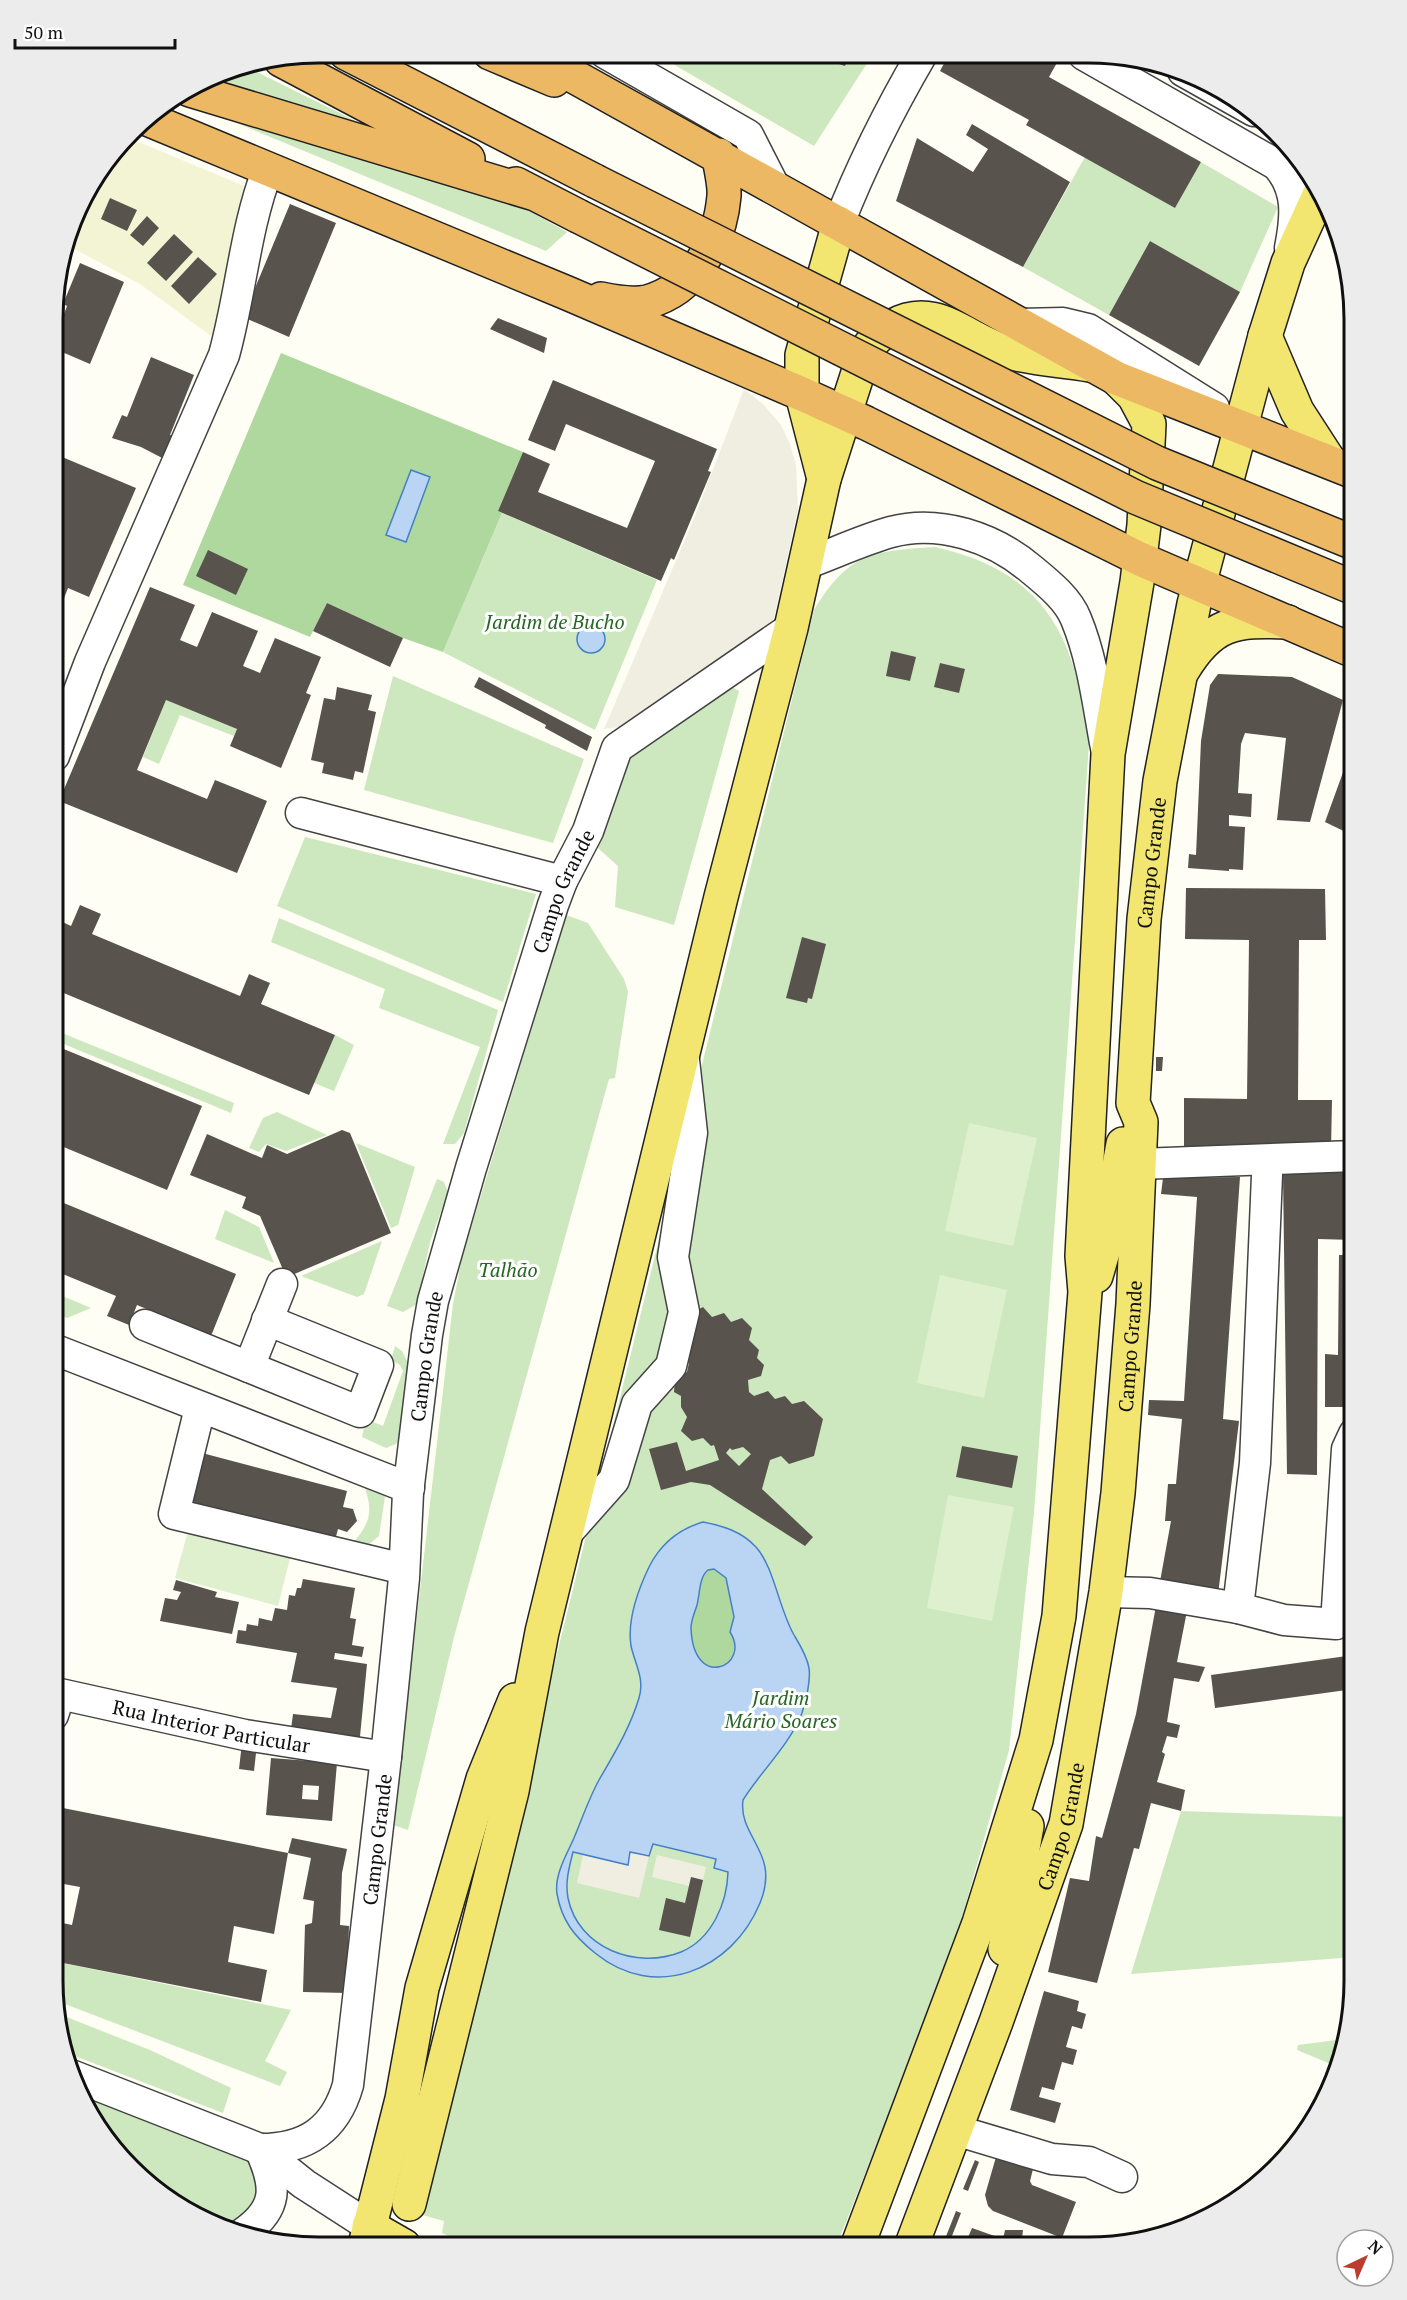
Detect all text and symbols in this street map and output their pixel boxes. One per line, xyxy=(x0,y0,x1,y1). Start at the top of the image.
scale bar xyxy=(15,12,176,50)
text: 50 m xyxy=(24,20,64,44)
park label: Jardim de Bucho xyxy=(484,608,625,635)
street label: Campo Grande xyxy=(1130,796,1172,929)
street label: Campo Grande xyxy=(525,824,600,956)
park label: Talhão xyxy=(478,1256,538,1283)
street label: Campo Grande xyxy=(1111,1280,1148,1413)
street label: Campo Grande xyxy=(403,1287,449,1423)
park label: Jardim Mário Soares xyxy=(724,1684,837,1734)
street label: Rua Interior Particular xyxy=(110,1693,312,1759)
street label: Campo Grande xyxy=(1030,1760,1090,1894)
street label: Campo Grande xyxy=(355,1772,397,1907)
north arrow xyxy=(1335,2228,1395,2288)
text: N xyxy=(1363,2235,1387,2259)

